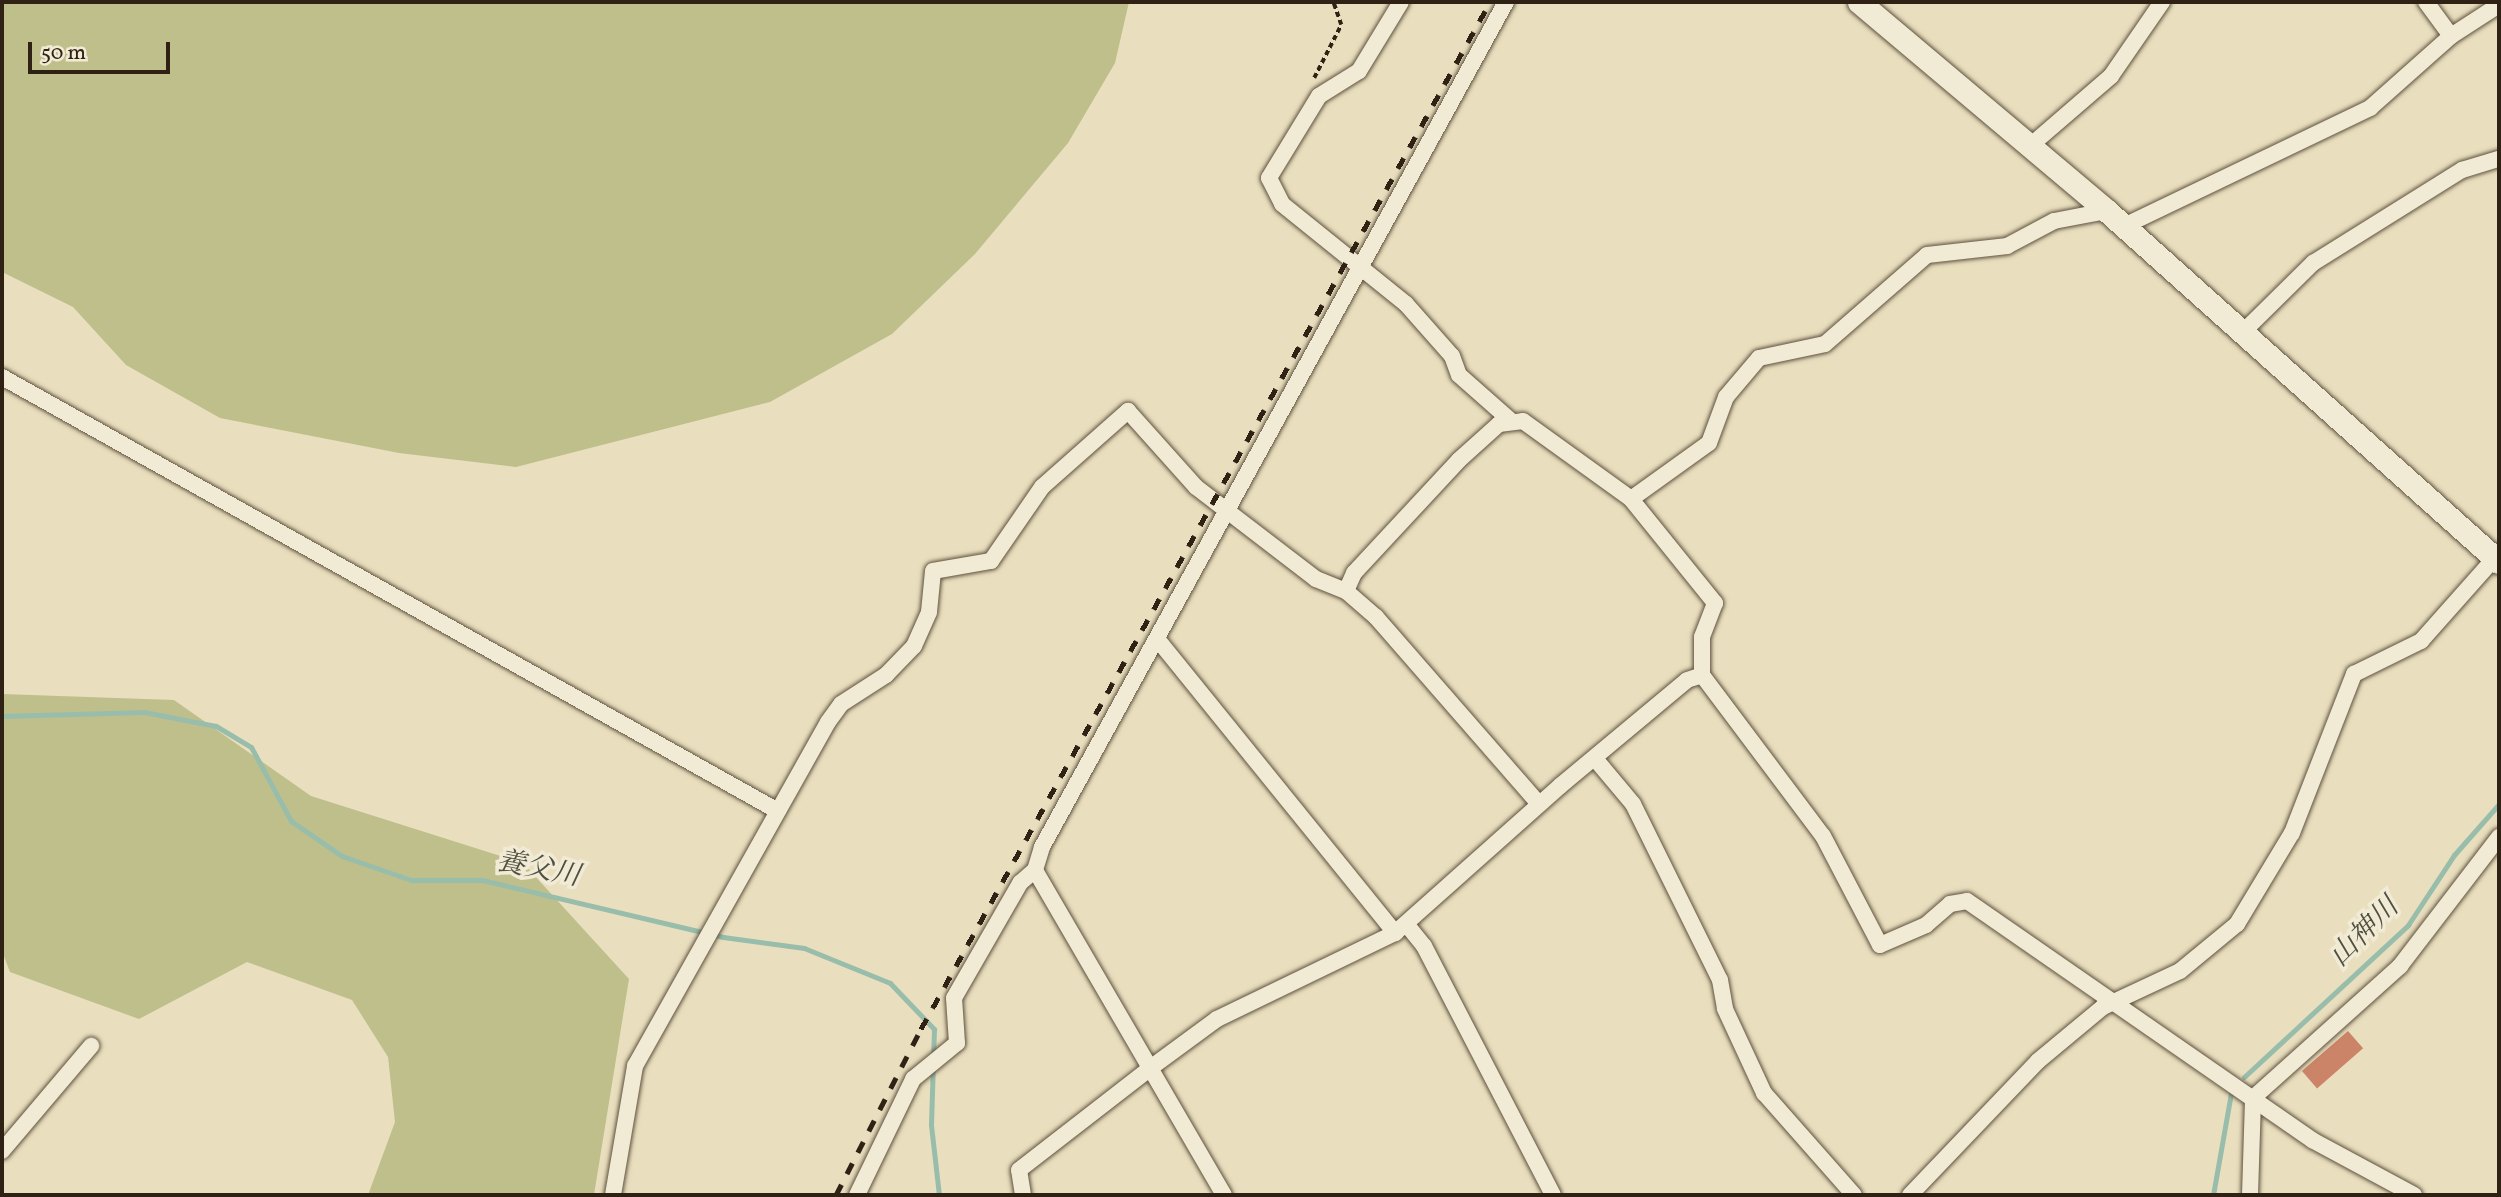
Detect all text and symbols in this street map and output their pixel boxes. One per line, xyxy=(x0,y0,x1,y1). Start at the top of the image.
scale bar xyxy=(32,28,173,72)
text: 50 m xyxy=(41,39,86,68)
water label: 養父川 xyxy=(494,845,582,895)
water label: 山神川 xyxy=(2323,891,2407,975)

